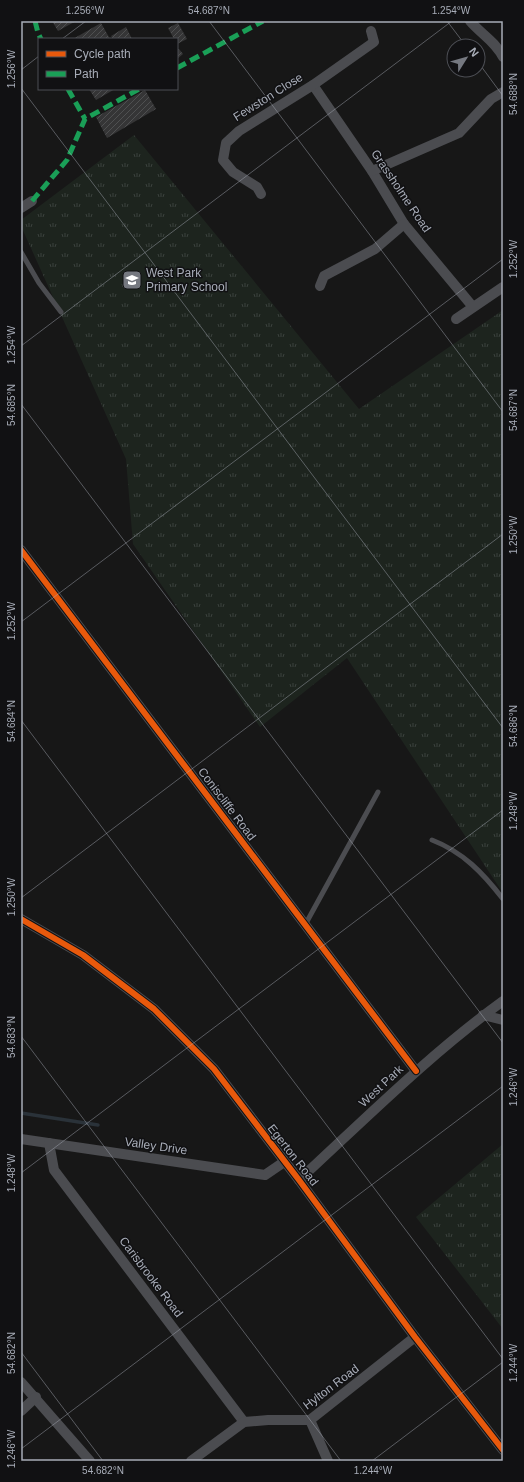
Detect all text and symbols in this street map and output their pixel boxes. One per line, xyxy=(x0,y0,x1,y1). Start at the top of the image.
text: 1.256°W xyxy=(66,5,105,16)
text: 54.687°N xyxy=(188,5,230,16)
text: 1.254°W xyxy=(432,5,471,16)
legend xyxy=(38,38,178,90)
north arrow xyxy=(446,38,486,78)
text: N xyxy=(467,45,481,59)
text: Cycle path xyxy=(74,47,131,61)
text: 1.256°W xyxy=(6,49,17,88)
text: Path xyxy=(74,67,99,81)
street label: Fewston Close xyxy=(231,70,306,124)
text: 54.688°N xyxy=(508,73,519,115)
street label: Grassholme Road xyxy=(368,147,434,235)
text: 1.252°W xyxy=(508,239,519,278)
place label: West Park Primary School xyxy=(146,266,227,294)
school or university icon: West Park Primary School xyxy=(121,269,143,291)
text: 1.254°W xyxy=(6,325,17,364)
text: 54.685°N xyxy=(6,384,17,426)
text: 54.687°N xyxy=(508,389,519,431)
text: 1.250°W xyxy=(508,515,519,554)
text: 1.252°W xyxy=(6,601,17,640)
text: 54.684°N xyxy=(6,700,17,742)
text: 54.686°N xyxy=(508,705,519,747)
street label: Coniscliffe Road xyxy=(195,765,259,843)
text: 1.248°W xyxy=(508,791,519,830)
text: 1.250°W xyxy=(6,877,17,916)
text: 54.683°N xyxy=(6,1016,17,1058)
street label: West Park xyxy=(356,1061,407,1110)
text: 1.246°W xyxy=(508,1067,519,1106)
street label: Egerton Road xyxy=(265,1122,321,1188)
street label: Valley Drive xyxy=(124,1135,189,1157)
text: 1.248°W xyxy=(6,1153,17,1192)
street label: Carisbrooke Road xyxy=(116,1234,186,1320)
text: 54.682°N xyxy=(6,1332,17,1374)
text: 1.244°W xyxy=(508,1343,519,1382)
street label: Hylton Road xyxy=(300,1362,362,1412)
text: 1.246°W xyxy=(6,1429,17,1468)
text: 54.682°N xyxy=(82,1465,124,1476)
text: 1.244°W xyxy=(354,1465,393,1476)

